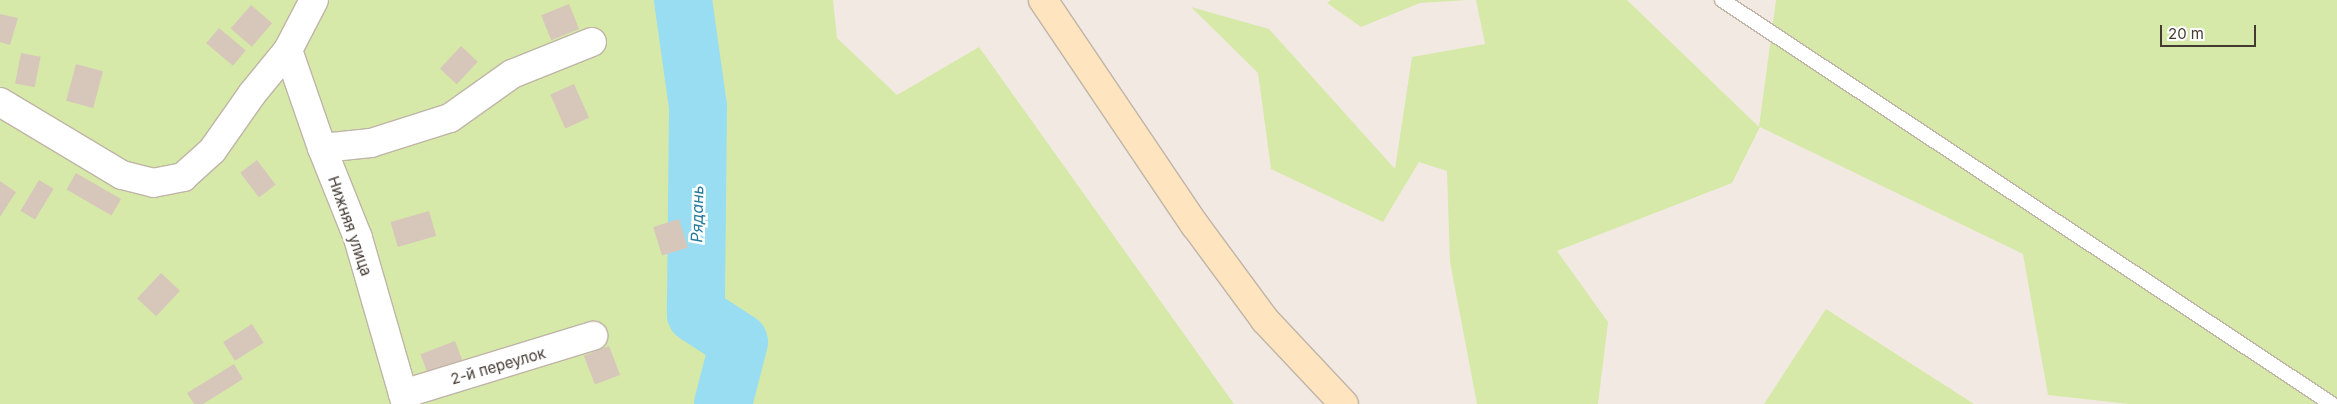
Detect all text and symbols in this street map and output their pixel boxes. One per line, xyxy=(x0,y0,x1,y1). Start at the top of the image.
scale bar xyxy=(2162,15,2258,47)
text: 20 m xyxy=(2168,24,2204,43)
street label: Нижняя улица xyxy=(324,174,376,278)
water label: Рядань xyxy=(687,185,707,243)
street label: 2-й переулок xyxy=(448,344,548,388)

